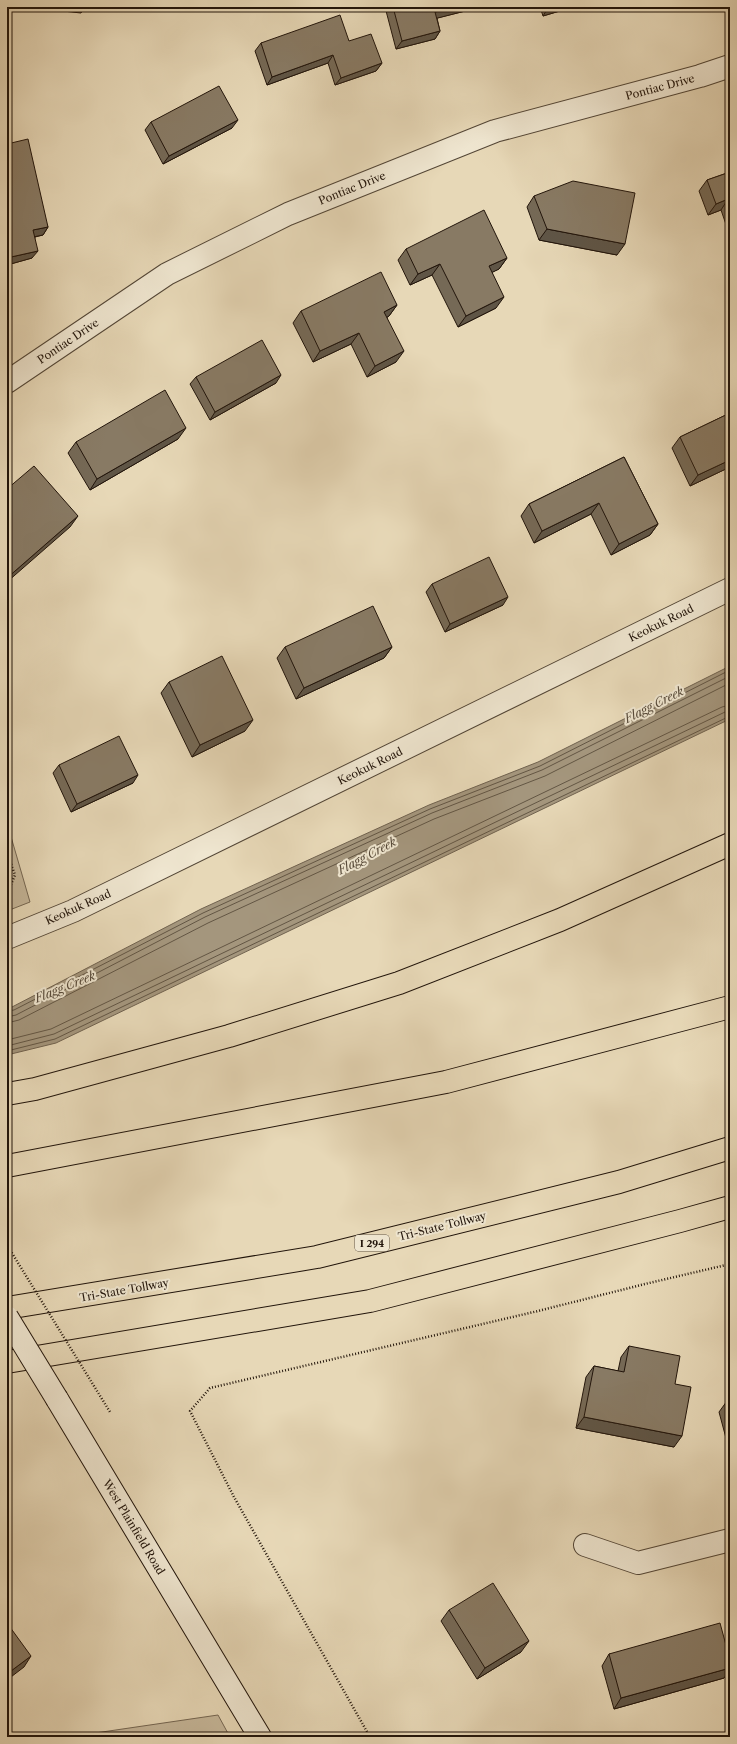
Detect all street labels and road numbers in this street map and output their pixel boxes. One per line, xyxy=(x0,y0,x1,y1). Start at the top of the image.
street label: Pontiac Drive xyxy=(624,71,696,103)
street label: Pontiac Drive xyxy=(316,168,388,208)
street label: Pontiac Drive xyxy=(35,315,101,367)
street label: Keokuk Road xyxy=(626,601,696,645)
street label: Keokuk Road xyxy=(335,744,405,788)
street label: Keokuk Road xyxy=(43,886,113,928)
street label: Tri-State Tollway xyxy=(396,1208,488,1244)
road number: I 294 xyxy=(355,1235,389,1251)
street label: Tri-State Tollway xyxy=(78,1275,171,1305)
street label: West Plainfield Road xyxy=(100,1476,168,1577)

